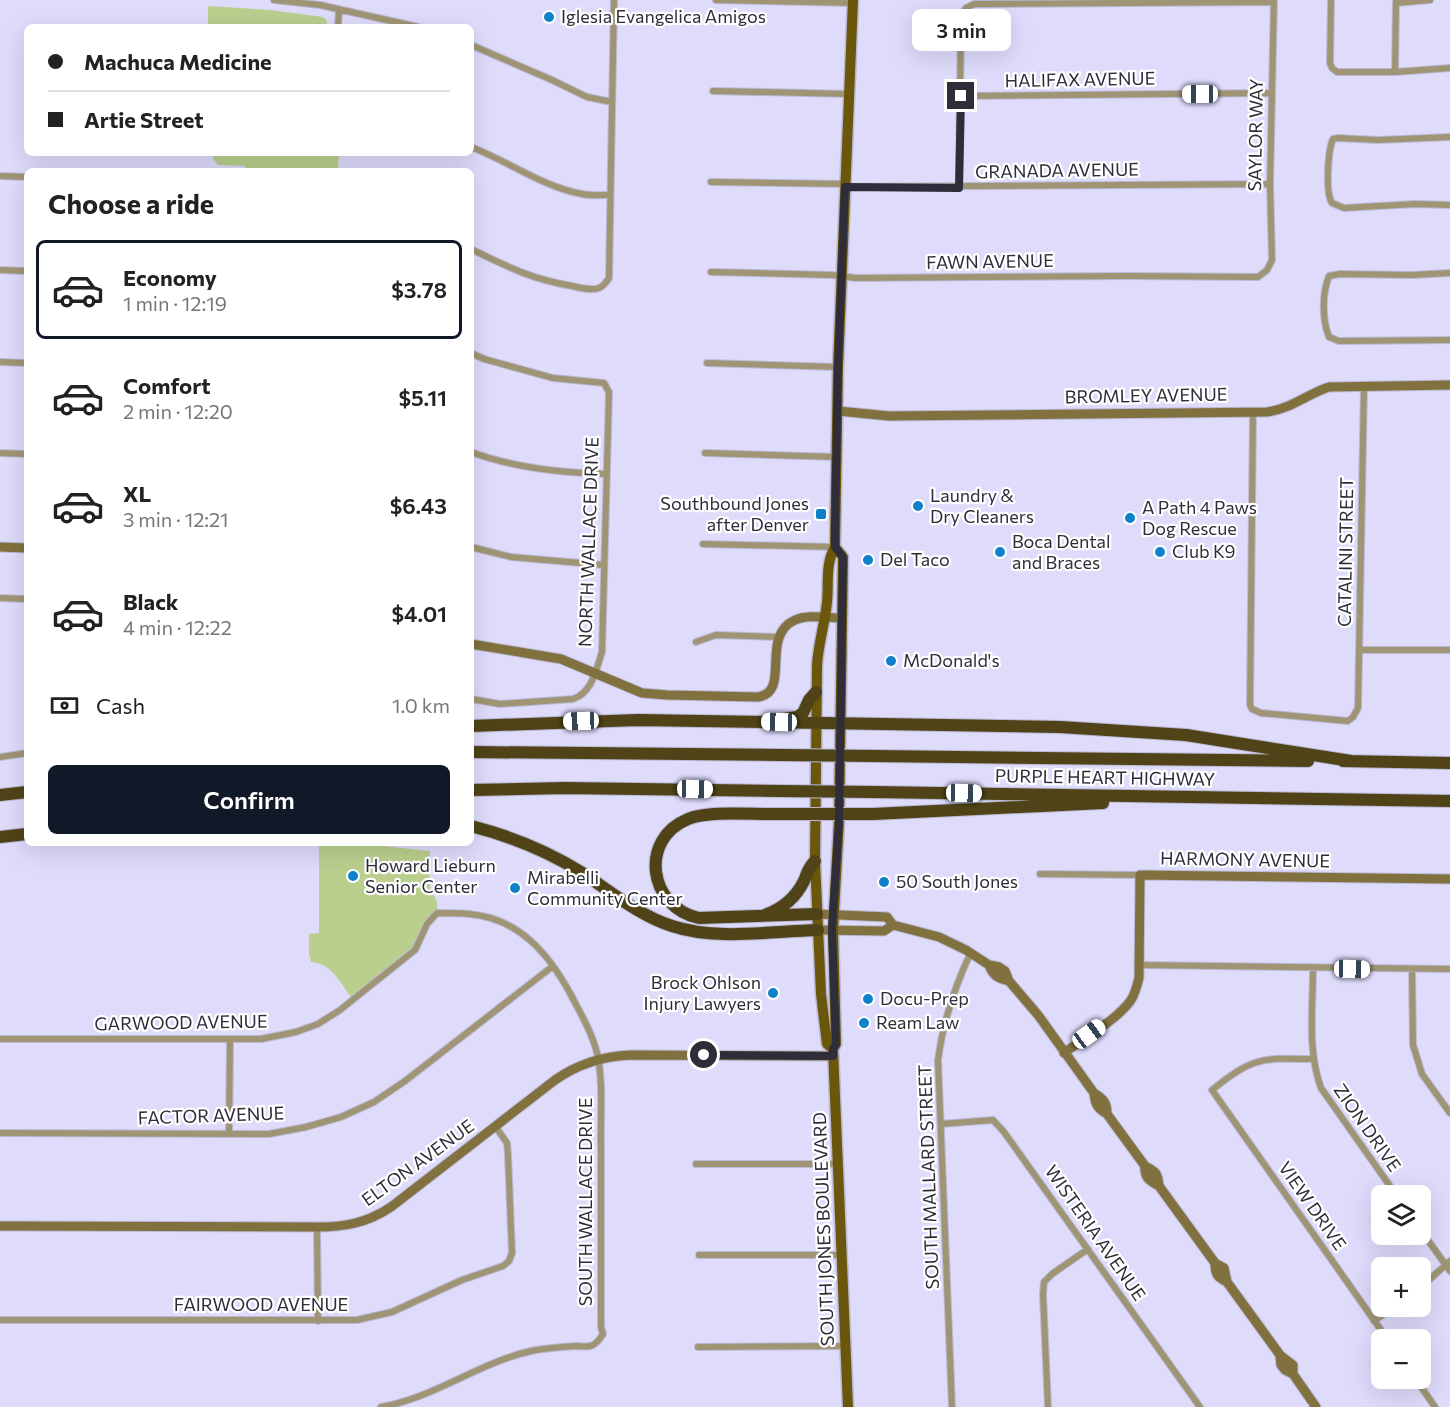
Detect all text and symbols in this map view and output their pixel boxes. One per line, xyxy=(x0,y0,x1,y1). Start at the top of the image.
place label: Iglesia Evangelica Amigos xyxy=(561,5,766,27)
callout: 3 min xyxy=(912,9,1010,51)
marker: Iglesia Evangelica Amigos xyxy=(542,10,556,24)
text: 3 min xyxy=(937,18,986,42)
text: Machuca Medicine xyxy=(84,48,272,75)
street label: HALIFAX AVENUE xyxy=(1005,67,1155,91)
street label: SAYLOR WAY xyxy=(1243,78,1267,192)
route end xyxy=(947,82,974,109)
car xyxy=(1182,85,1218,103)
text: Artie Street xyxy=(84,106,204,133)
street label: GRANADA AVENUE xyxy=(975,158,1139,182)
text: Choose a ride xyxy=(48,187,214,220)
street label: FAWN AVENUE xyxy=(926,249,1054,273)
icon: car xyxy=(51,263,105,317)
text: Economy xyxy=(123,264,217,291)
text: $3.78 xyxy=(391,276,447,303)
text: 1 min · 12:19 xyxy=(123,291,227,315)
icon: car xyxy=(51,371,105,425)
text: Comfort xyxy=(123,372,211,399)
street label: BROMLEY AVENUE xyxy=(1064,383,1228,407)
text: $5.11 xyxy=(399,384,447,411)
text: 2 min · 12:20 xyxy=(123,399,233,423)
street label: NORTH WALLACE DRIVE xyxy=(573,437,603,647)
street label: CATALINI STREET xyxy=(1333,477,1357,627)
icon: car xyxy=(51,479,105,533)
text: XL xyxy=(123,480,151,507)
place label: Laundry & Dry Cleaners xyxy=(930,484,1034,527)
text: $6.43 xyxy=(390,492,447,519)
place label: Southbound Jones after Denver xyxy=(660,492,809,535)
place label: A Path 4 Paws Dog Rescue xyxy=(1142,496,1257,539)
marker: Laundry & Dry Cleaners xyxy=(911,499,925,513)
text: 3 min · 12:21 xyxy=(123,507,229,531)
marker: Southbound Jones after Denver xyxy=(814,507,828,521)
marker: A Path 4 Paws Dog Rescue xyxy=(1123,511,1137,525)
place label: Boca Dental and Braces xyxy=(1012,530,1111,573)
place label: Club K9 xyxy=(1172,540,1235,562)
marker: Boca Dental and Braces xyxy=(993,545,1007,559)
marker: Club K9 xyxy=(1153,545,1167,559)
place label: Del Taco xyxy=(880,548,950,570)
marker: Del Taco xyxy=(861,553,875,567)
icon: car xyxy=(51,587,105,641)
text: Black xyxy=(123,588,178,615)
text: $4.01 xyxy=(392,600,447,627)
text: 4 min · 12:22 xyxy=(123,615,232,639)
place label: McDonald's xyxy=(903,649,1000,671)
marker: McDonald's xyxy=(884,654,898,668)
icon: cash xyxy=(48,689,81,722)
text: Cash xyxy=(96,692,145,719)
text: 1.0 km xyxy=(392,693,450,717)
car xyxy=(563,711,599,731)
car xyxy=(761,713,797,731)
street label: PURPLE HEART HIGHWAY xyxy=(995,764,1216,790)
button: Confirm xyxy=(48,765,450,834)
car xyxy=(677,780,713,798)
car xyxy=(946,784,982,802)
street label: HARMONY AVENUE xyxy=(1160,847,1330,871)
place label: Howard Lieburn Senior Center xyxy=(365,854,496,897)
place label: Mirabelli Community Center xyxy=(527,866,683,909)
marker: Howard Lieburn Senior Center xyxy=(346,869,360,883)
place label: 50 South Jones xyxy=(896,870,1018,892)
marker: 50 South Jones xyxy=(877,875,891,889)
marker: Mirabelli Community Center xyxy=(508,881,522,895)
car xyxy=(1334,960,1370,978)
place label: Brock Ohlson Injury Lawyers xyxy=(644,971,761,1014)
marker: Brock Ohlson Injury Lawyers xyxy=(766,986,780,1000)
place label: Docu-Prep xyxy=(880,987,969,1009)
marker: Docu-Prep xyxy=(861,992,875,1006)
street label: GARWOOD AVENUE xyxy=(94,1009,268,1035)
place label: Ream Law xyxy=(876,1011,959,1033)
marker: Ream Law xyxy=(857,1016,871,1030)
car xyxy=(1069,1016,1109,1052)
route start xyxy=(690,1041,717,1068)
street label: SOUTH MALLARD STREET xyxy=(913,1064,943,1290)
street label: ZION DRIVE xyxy=(1329,1079,1406,1176)
street label: SOUTH WALLACE DRIVE xyxy=(574,1098,596,1306)
street label: FACTOR AVENUE xyxy=(137,1101,285,1129)
street label: SOUTH JONES BOULEVARD xyxy=(808,1112,838,1347)
street label: ELTON AVENUE xyxy=(357,1114,478,1210)
street label: VIEW DRIVE xyxy=(1274,1157,1351,1254)
street label: WISTERIA AVENUE xyxy=(1041,1160,1151,1304)
map controls xyxy=(1371,1185,1431,1389)
button: layers xyxy=(1371,1185,1431,1245)
button: + xyxy=(1371,1257,1431,1317)
street label: FAIRWOOD AVENUE xyxy=(174,1293,348,1315)
button: − xyxy=(1371,1329,1431,1389)

